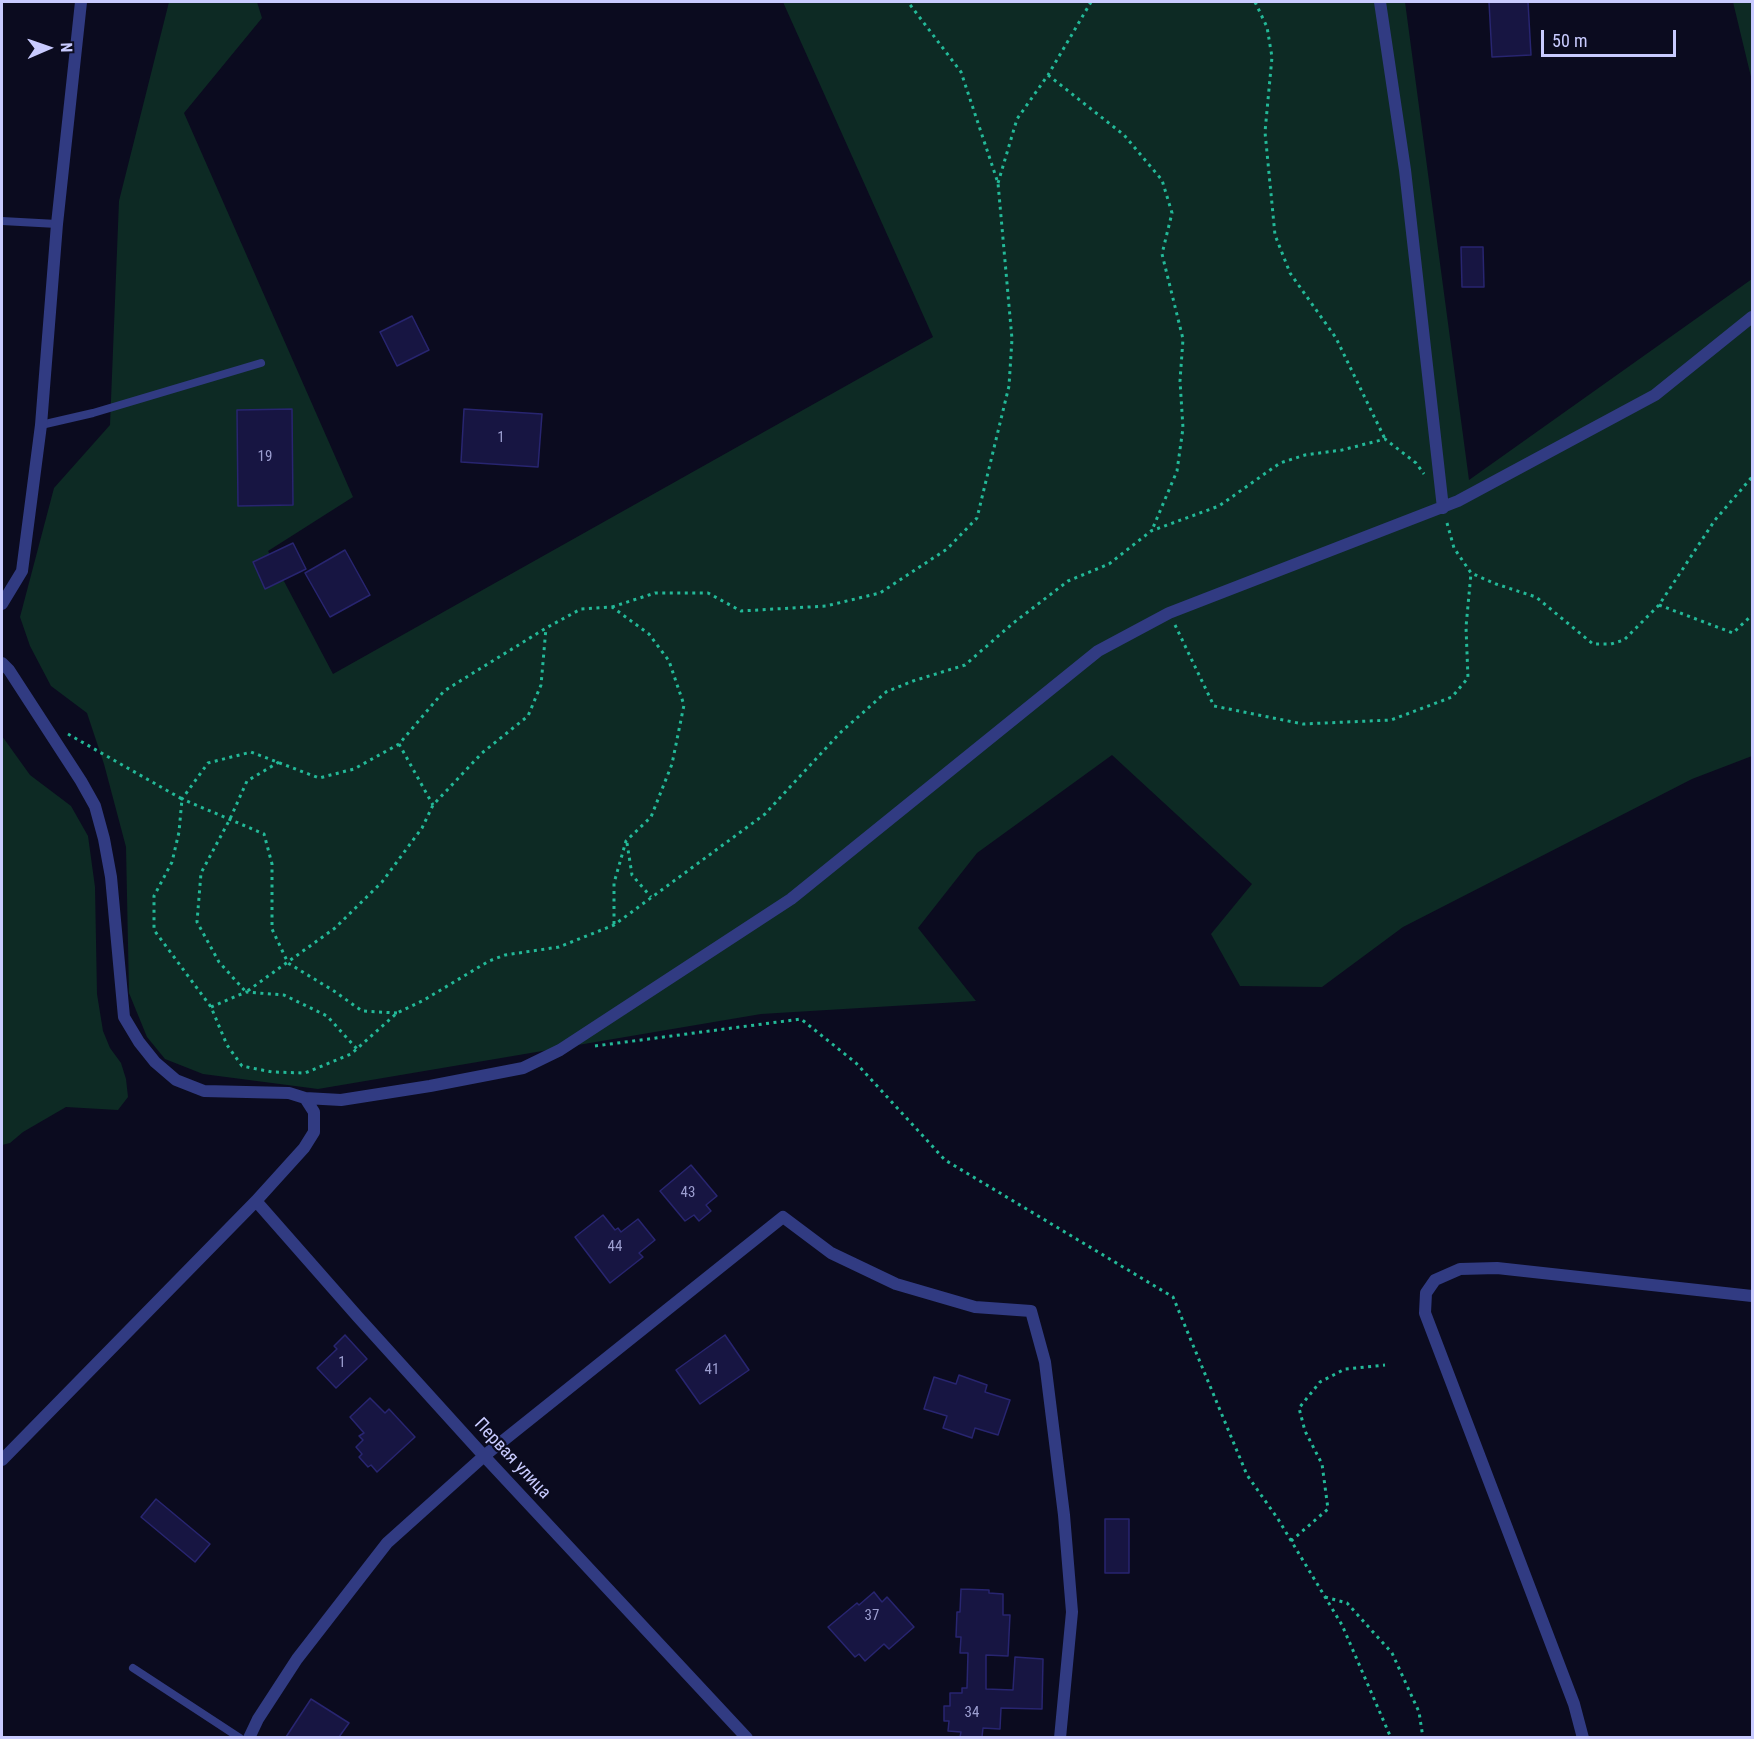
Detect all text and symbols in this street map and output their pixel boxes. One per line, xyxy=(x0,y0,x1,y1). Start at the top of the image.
north arrow xyxy=(18,18,78,78)
scale bar xyxy=(1544,18,1679,56)
text: 50 m xyxy=(1552,30,1587,51)
text: N xyxy=(57,42,76,53)
house number: 1 xyxy=(497,429,505,447)
house number: 19 xyxy=(258,448,272,466)
house number: 43 xyxy=(681,1184,695,1202)
house number: 44 xyxy=(608,1238,622,1256)
house number: 1 xyxy=(338,1354,346,1372)
house number: 41 xyxy=(705,1361,719,1379)
street label: Первая улица xyxy=(469,1414,555,1504)
house number: 37 xyxy=(865,1607,879,1625)
house number: 34 xyxy=(965,1704,979,1722)

